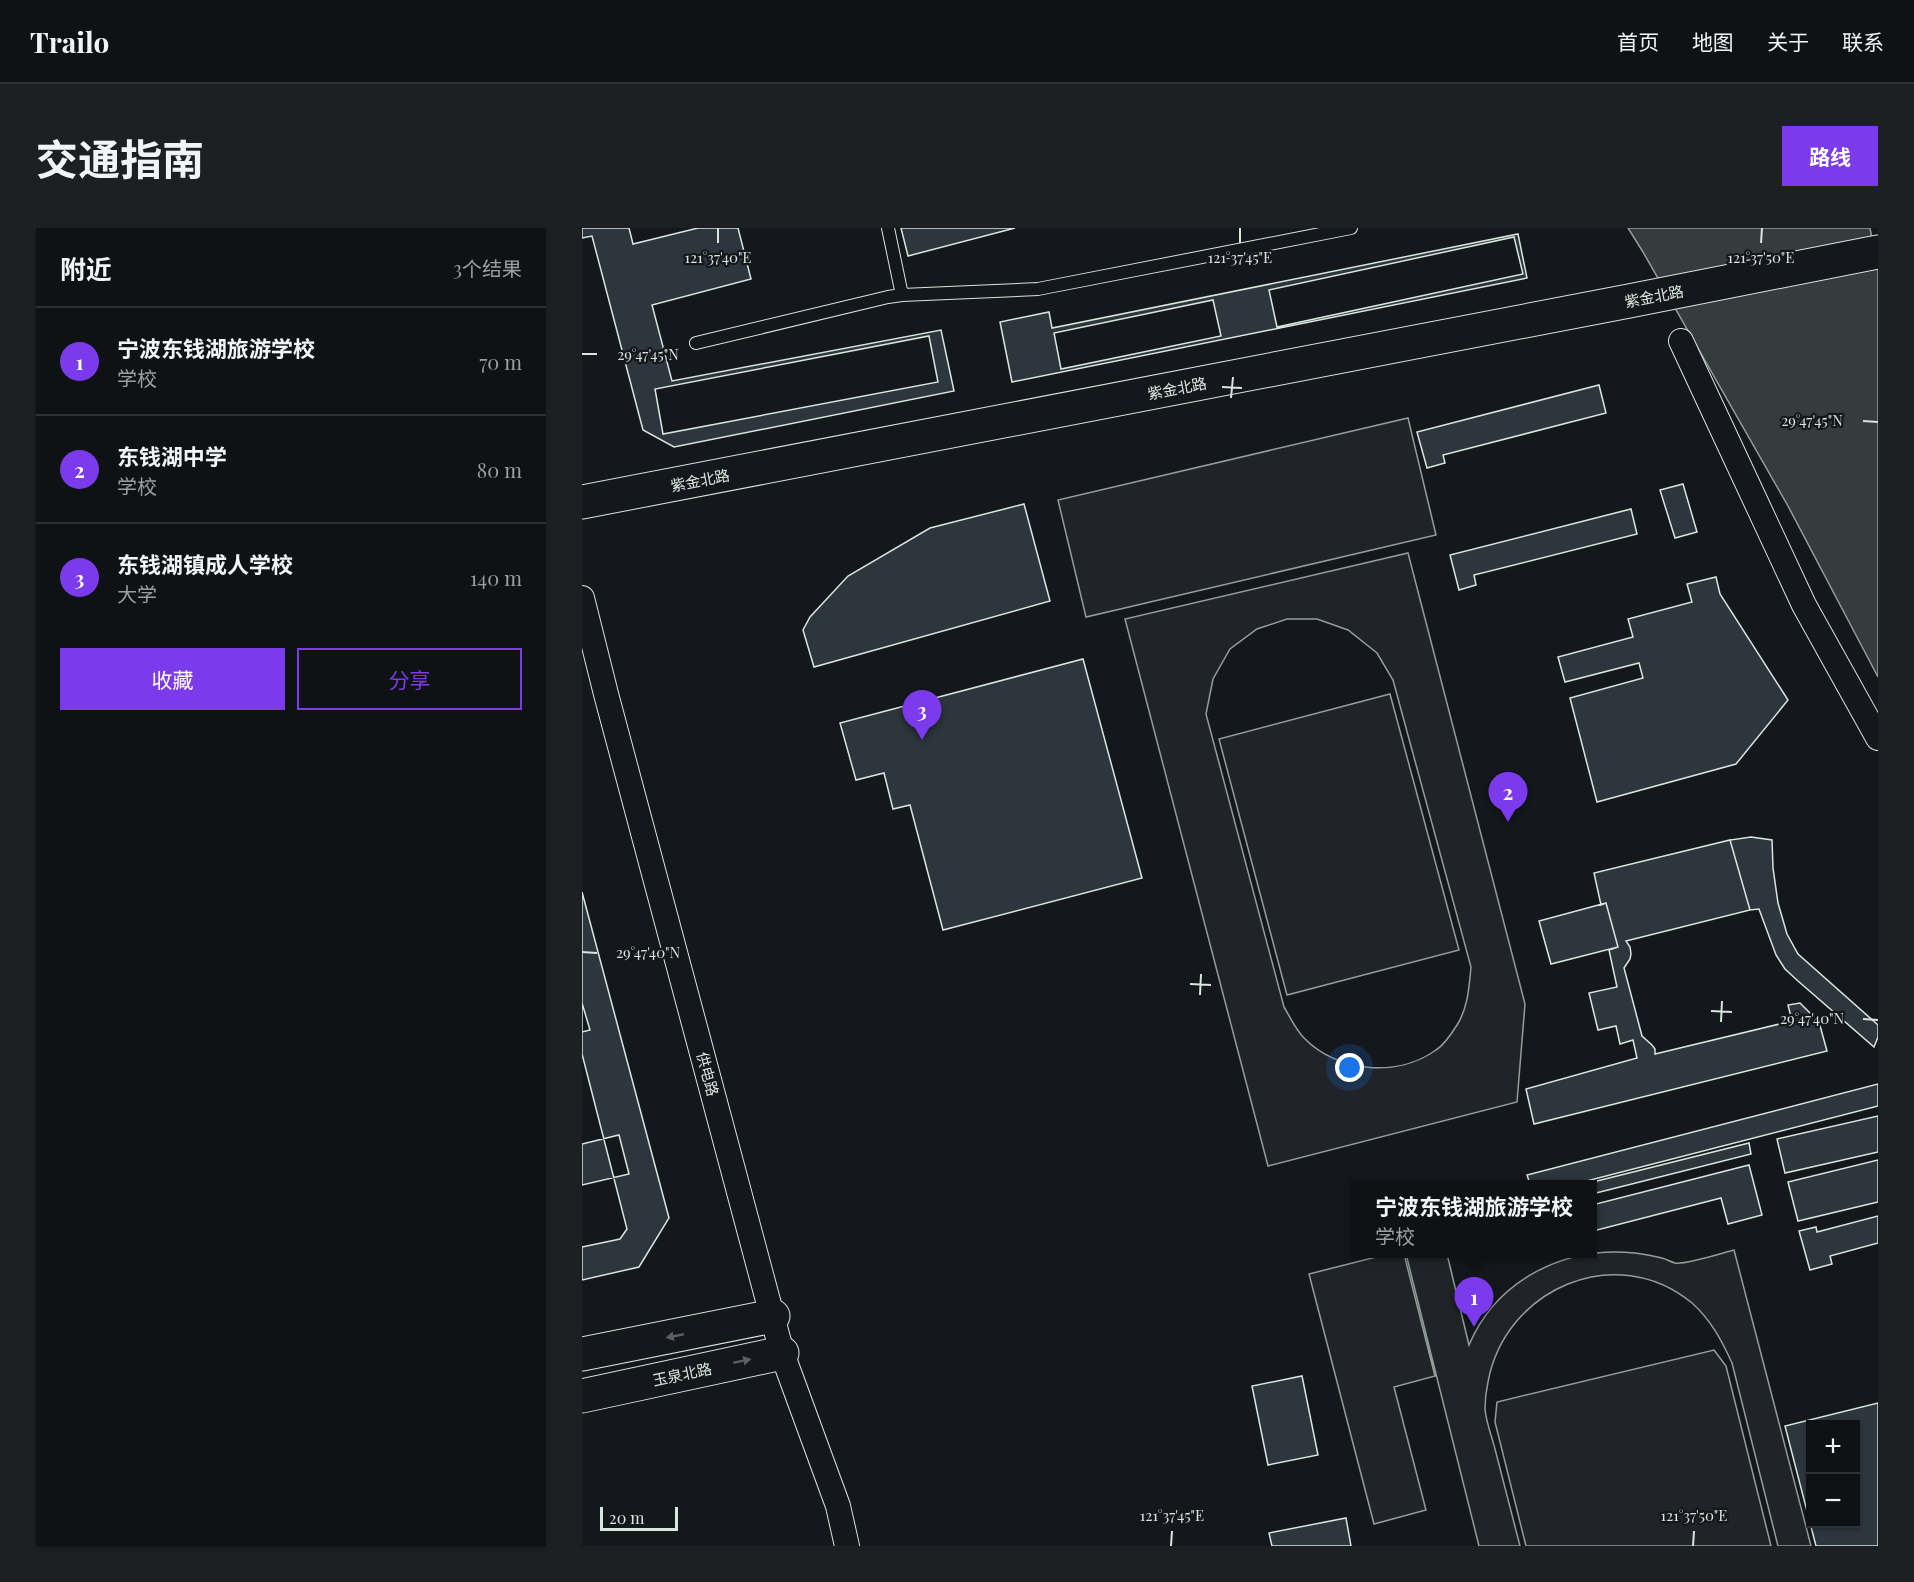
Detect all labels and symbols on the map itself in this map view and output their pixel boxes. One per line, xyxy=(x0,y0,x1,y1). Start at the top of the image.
text: 121°37'40"E xyxy=(684,247,752,267)
text: 121°37'45"E xyxy=(1208,247,1272,267)
text: 121°37'50"E xyxy=(1728,247,1794,267)
street label: 紫金北路 xyxy=(1623,280,1685,312)
text: 29°47'45"N xyxy=(617,344,679,364)
street label: 紫金北路 xyxy=(1146,372,1208,404)
text: 29°47'45"N xyxy=(1781,410,1843,430)
street label: 紫金北路 xyxy=(669,464,731,496)
pin: 3 xyxy=(902,690,942,740)
pin: 2 xyxy=(1488,772,1528,822)
text: 29°47'40"N xyxy=(616,942,681,962)
text: 29°47'40"N xyxy=(1780,1008,1845,1028)
street label: 供电路 xyxy=(693,1050,723,1098)
your location xyxy=(1335,1053,1364,1082)
pin: 1 xyxy=(1454,1278,1494,1327)
one-way arrow xyxy=(665,1332,684,1341)
one-way arrow xyxy=(733,1356,751,1366)
street label: 玉泉北路 xyxy=(651,1358,713,1390)
scale bar xyxy=(600,1504,678,1532)
text: 121°37'45"E xyxy=(1140,1505,1204,1525)
text: 121°37'50"E xyxy=(1661,1505,1727,1525)

